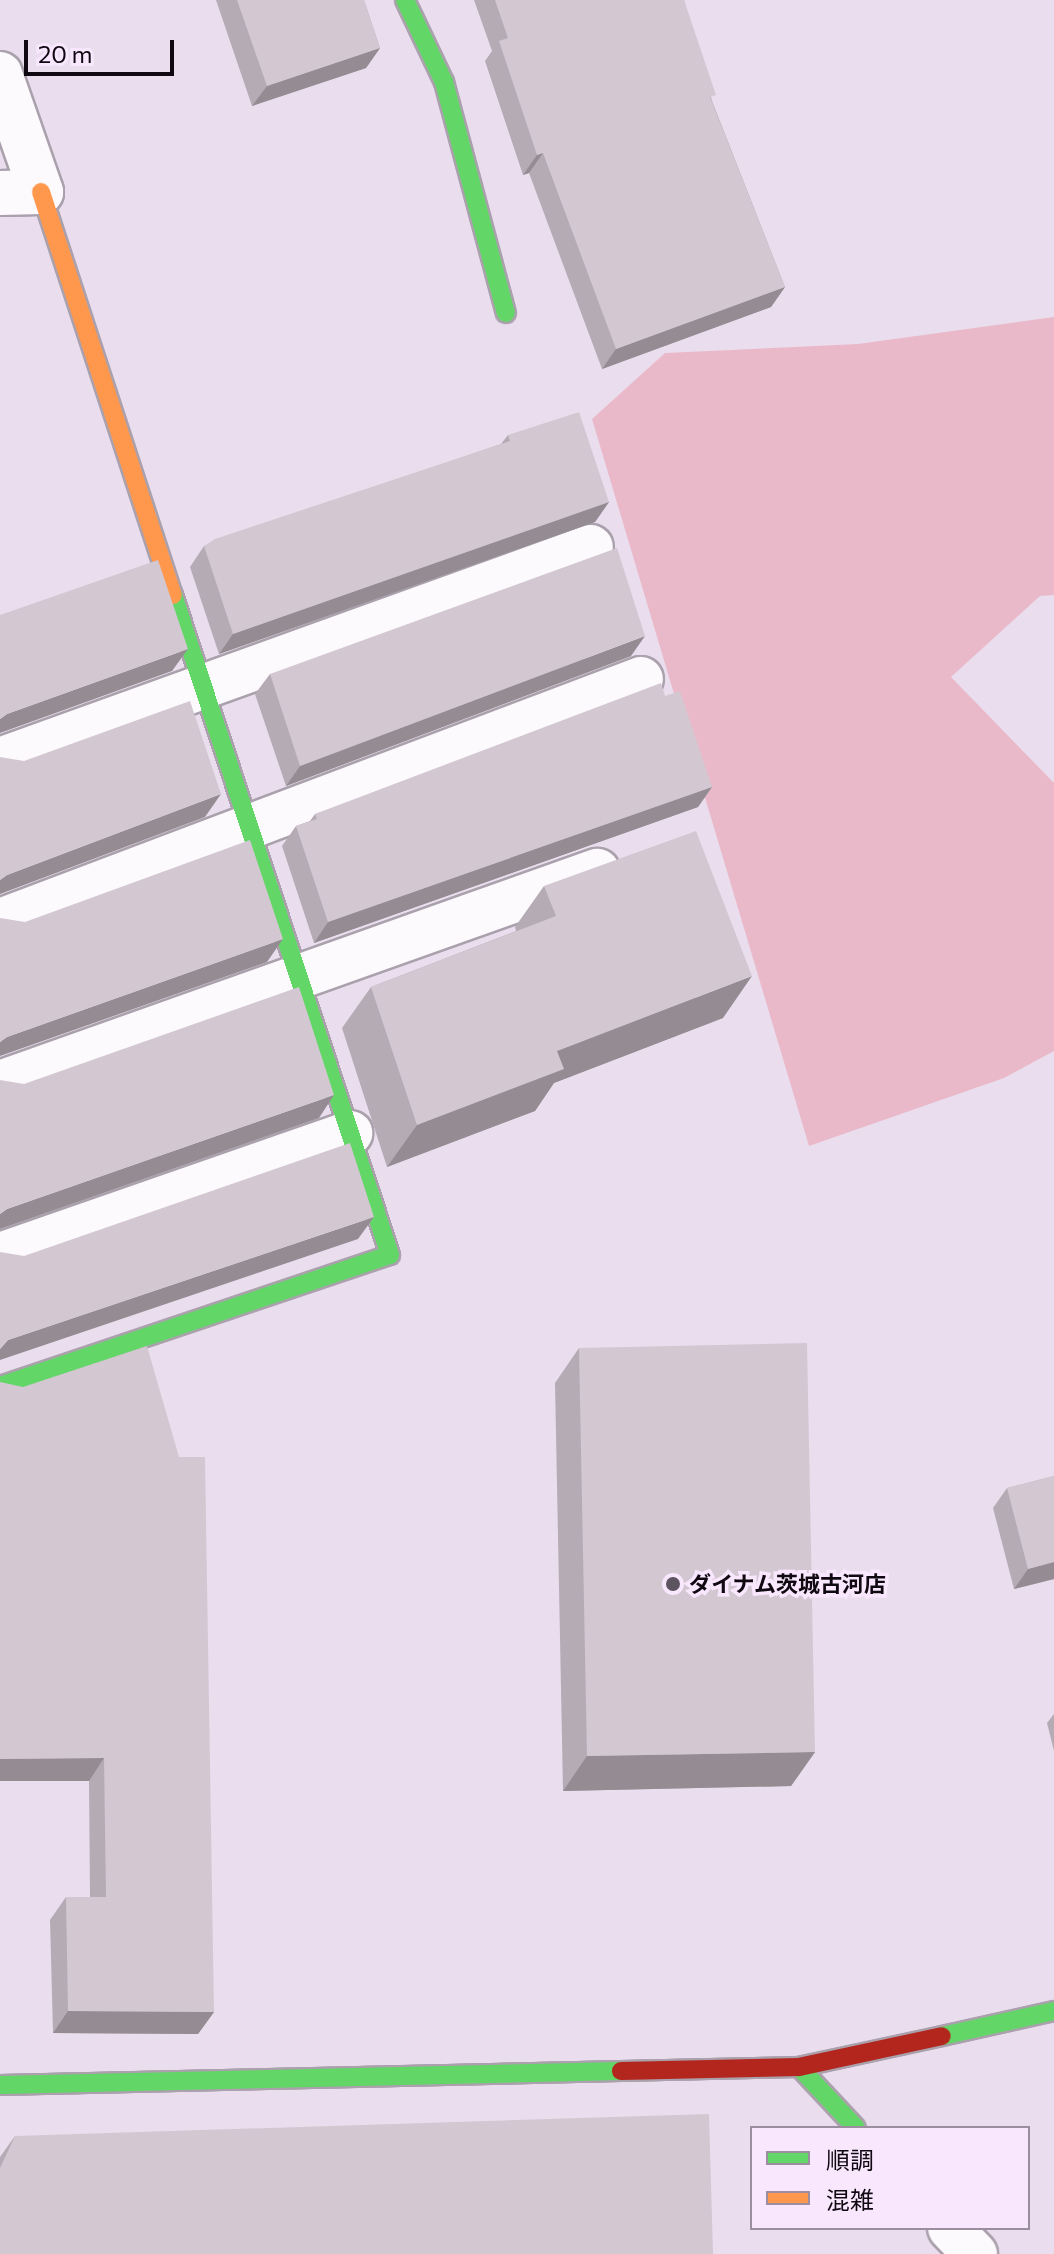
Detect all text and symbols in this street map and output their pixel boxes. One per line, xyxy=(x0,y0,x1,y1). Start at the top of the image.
scale bar xyxy=(28,24,178,74)
text: 20 m xyxy=(38,39,92,68)
place label: ダイナム茨城古河店 xyxy=(689,1571,887,1597)
marker: ダイナム茨城古河店 xyxy=(664,1575,682,1593)
legend xyxy=(750,2126,1030,2230)
text: 順調 xyxy=(826,2145,874,2174)
text: 混雑 xyxy=(826,2185,874,2214)

